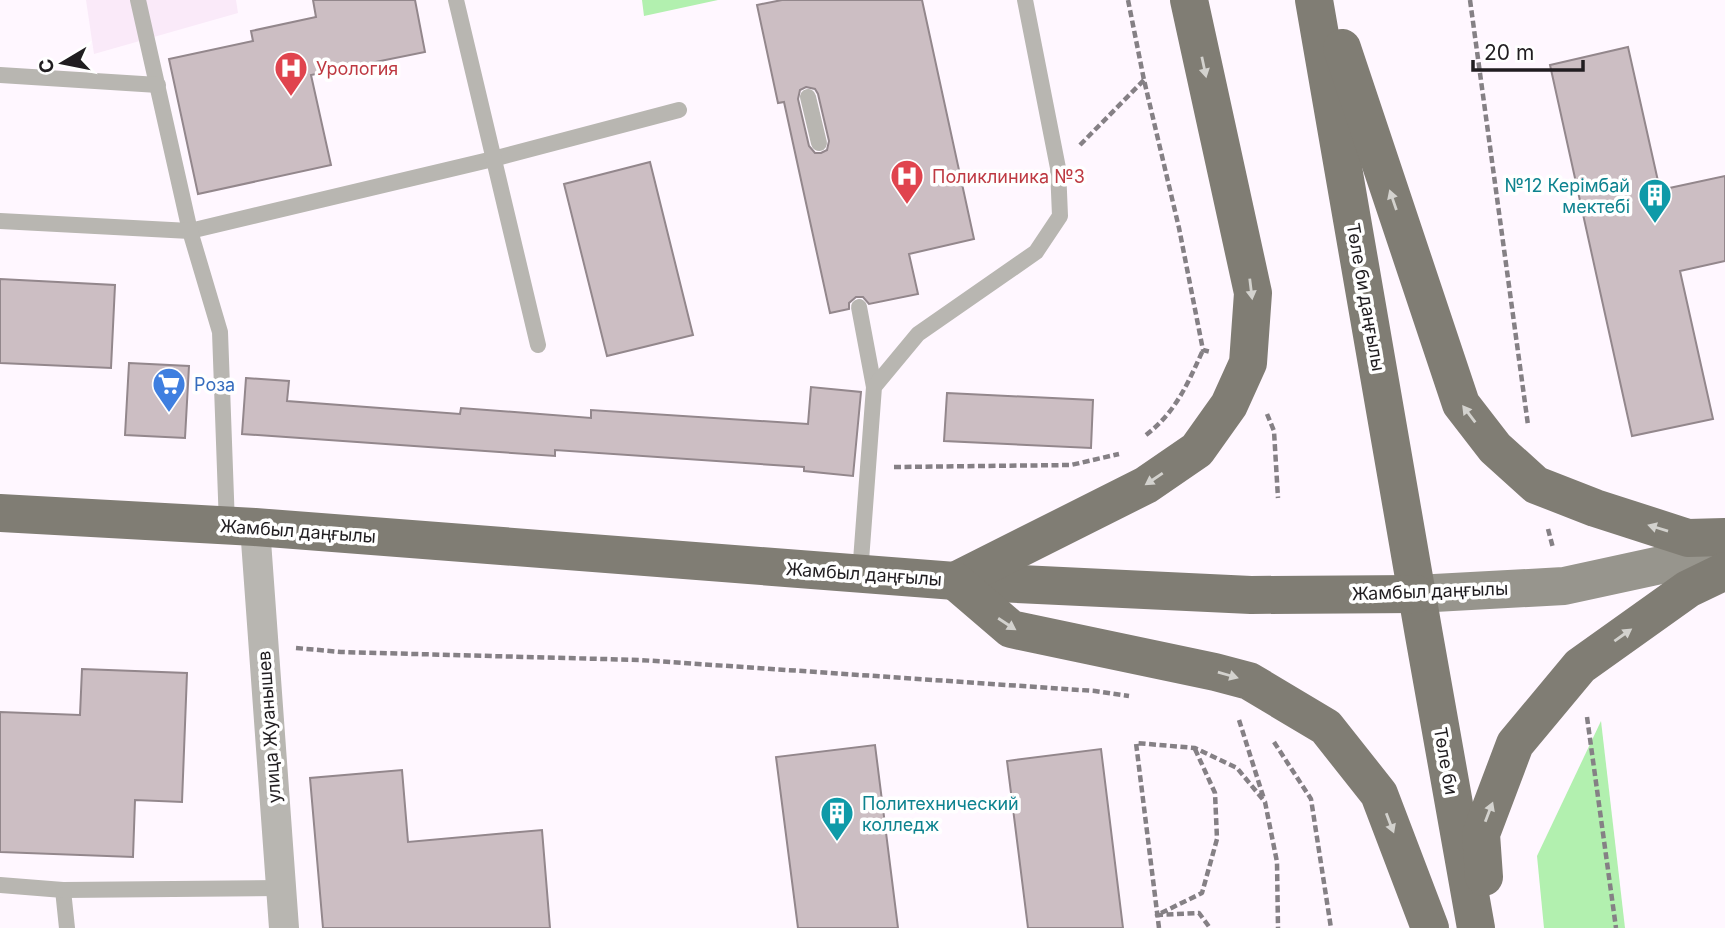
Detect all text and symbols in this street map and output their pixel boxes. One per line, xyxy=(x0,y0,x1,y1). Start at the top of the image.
north arrow xyxy=(28,28,98,98)
scale bar xyxy=(1473,28,1583,72)
text: 20 m xyxy=(1484,40,1534,65)
hospital icon: Урология xyxy=(272,49,310,98)
one-way arrow xyxy=(1198,56,1209,78)
text: С xyxy=(34,57,59,75)
place label: Урология xyxy=(316,58,398,79)
hospital icon: Поликлиника №3 xyxy=(888,157,926,206)
place label: Поликлиника №3 xyxy=(932,166,1085,187)
place label: №12 Керімбай мектебі xyxy=(1504,175,1630,217)
building icon: №12 Керімбай мектебі xyxy=(1636,176,1674,225)
one-way arrow xyxy=(1387,190,1398,211)
street label: Төле би даңғылы xyxy=(1343,221,1389,373)
one-way arrow xyxy=(1245,278,1256,300)
supermarket icon: Роза xyxy=(150,365,188,414)
place label: Роза xyxy=(194,374,235,395)
one-way arrow xyxy=(1463,405,1477,423)
one-way arrow xyxy=(1144,473,1164,486)
street label: Жамбыл даңғылы xyxy=(219,515,377,547)
one-way arrow xyxy=(1648,523,1669,533)
street label: Жамбыл даңғылы xyxy=(785,558,943,590)
street label: Жамбыл даңғылы xyxy=(1351,578,1509,604)
one-way arrow xyxy=(997,617,1017,630)
one-way arrow xyxy=(1614,628,1632,642)
street label: улица Жуанышев xyxy=(253,650,285,804)
one-way arrow xyxy=(1218,671,1239,681)
street label: Төле би xyxy=(1430,726,1462,796)
place label: Политехнический колледж xyxy=(862,793,1019,835)
building icon: Политехнический колледж xyxy=(818,794,856,843)
one-way arrow xyxy=(1484,802,1495,823)
one-way arrow xyxy=(1385,812,1396,833)

